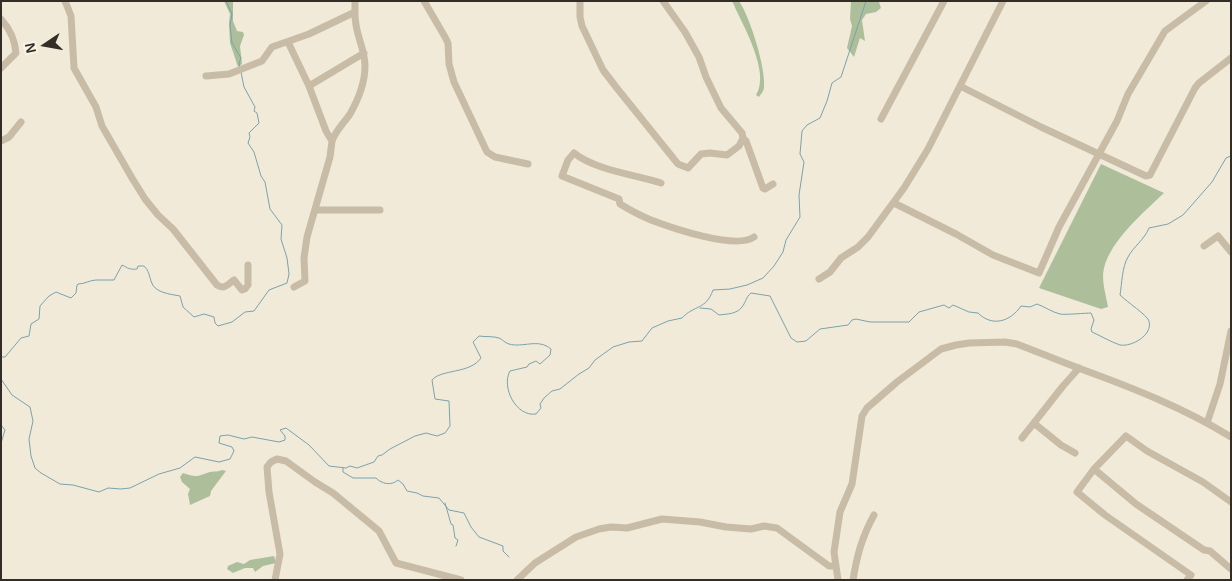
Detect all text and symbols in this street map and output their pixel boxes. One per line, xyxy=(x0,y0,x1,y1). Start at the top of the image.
north arrow xyxy=(20,20,70,70)
text: N xyxy=(21,42,39,55)

